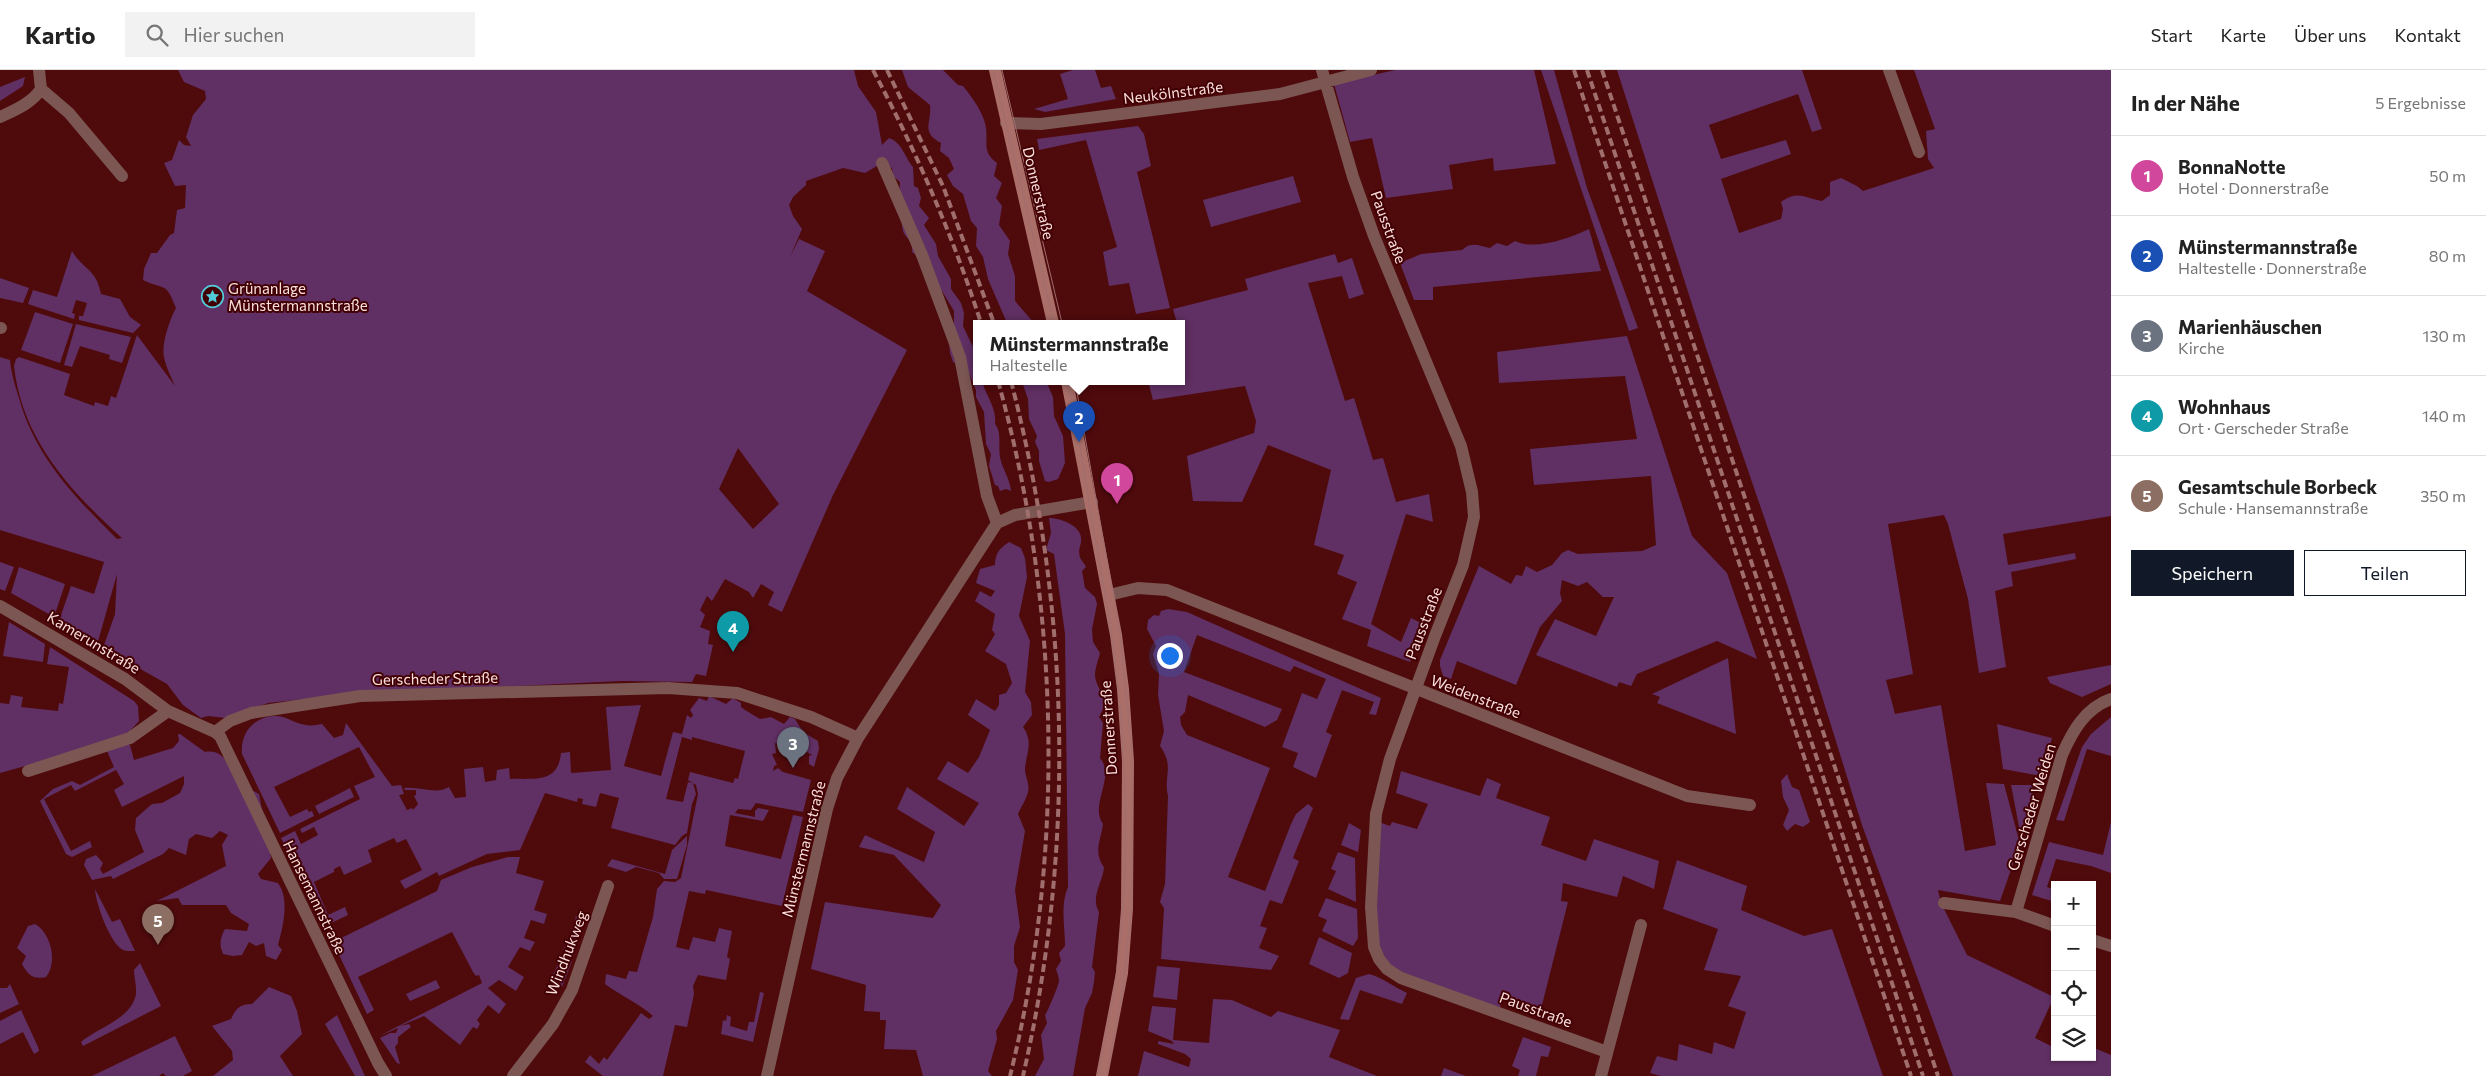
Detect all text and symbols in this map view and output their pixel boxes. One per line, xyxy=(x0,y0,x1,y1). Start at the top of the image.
search box xyxy=(125,12,475,57)
text: Kartio xyxy=(25,20,95,49)
icon: search xyxy=(143,21,171,49)
text: Hier suchen xyxy=(183,23,284,46)
text: Start xyxy=(2151,24,2193,46)
text: Karte xyxy=(2221,24,2266,46)
text: Über uns xyxy=(2294,24,2367,46)
text: Kontakt xyxy=(2395,24,2461,46)
street label: Neukölnstraße xyxy=(1122,77,1224,107)
text: In der Nähe xyxy=(2131,90,2240,115)
text: 5 Ergebnisse xyxy=(2375,93,2466,112)
street label: Donnerstraße xyxy=(1020,145,1058,241)
text: BonnaNotte xyxy=(2178,155,2285,178)
text: 1 xyxy=(2143,166,2151,185)
text: 50 m xyxy=(2429,166,2466,185)
text: Hotel · Donnerstraße xyxy=(2178,178,2329,197)
street label: Pausstraße xyxy=(1368,188,1410,266)
text: Münstermannstraße xyxy=(2178,235,2357,258)
text: 2 xyxy=(2142,246,2152,265)
text: 80 m xyxy=(2429,246,2466,265)
text: Haltestelle · Donnerstraße xyxy=(2178,258,2367,277)
place label: Grünanlage Münstermannstraße xyxy=(228,279,368,314)
place icon: Grünanlage Münstermannstraße xyxy=(200,285,224,309)
text: Marienhäuschen xyxy=(2178,315,2322,338)
popup xyxy=(973,320,1185,385)
text: 3 xyxy=(2142,326,2152,345)
text: 130 m xyxy=(2423,326,2466,345)
text: Münstermannstraße xyxy=(989,332,1169,355)
text: Kirche xyxy=(2178,338,2224,357)
text: Haltestelle xyxy=(989,355,1067,374)
text: Wohnhaus xyxy=(2178,395,2271,418)
pin: 2 xyxy=(1063,401,1095,442)
text: 4 xyxy=(2142,406,2152,425)
text: 140 m xyxy=(2422,406,2466,425)
text: Ort · Gerscheder Straße xyxy=(2178,418,2349,437)
pin: 1 xyxy=(1101,463,1133,504)
text: Gesamtschule Borbeck xyxy=(2178,475,2377,498)
text: 5 xyxy=(2142,486,2152,505)
text: 350 m xyxy=(2420,486,2466,505)
text: Schule · Hansemannstraße xyxy=(2178,498,2368,517)
button: Speichern xyxy=(2131,550,2294,596)
button: Teilen xyxy=(2304,550,2466,596)
street label: Pausstraße xyxy=(1401,584,1445,662)
street label: Kamerunstraße xyxy=(44,607,144,677)
pin: 4 xyxy=(717,611,749,652)
your location xyxy=(1157,643,1183,669)
street label: Gerscheder Straße xyxy=(372,668,498,688)
street label: Weidenstraße xyxy=(1429,671,1524,721)
street label: Donnerstraße xyxy=(1096,680,1120,776)
pin: 3 xyxy=(777,727,809,768)
street label: Gerscheder Weiden xyxy=(2003,741,2059,873)
street label: Münstermannstraße xyxy=(777,779,829,919)
street label: Hansemannstraße xyxy=(280,837,350,957)
map controls xyxy=(2051,881,2096,1061)
button: + xyxy=(2051,881,2096,926)
pin: 5 xyxy=(142,904,174,945)
street label: Windhukweg xyxy=(542,908,590,998)
button: − xyxy=(2051,926,2096,971)
button: locate xyxy=(2051,971,2096,1016)
street label: Pausstraße xyxy=(1497,988,1575,1030)
button: layers xyxy=(2051,1016,2096,1061)

